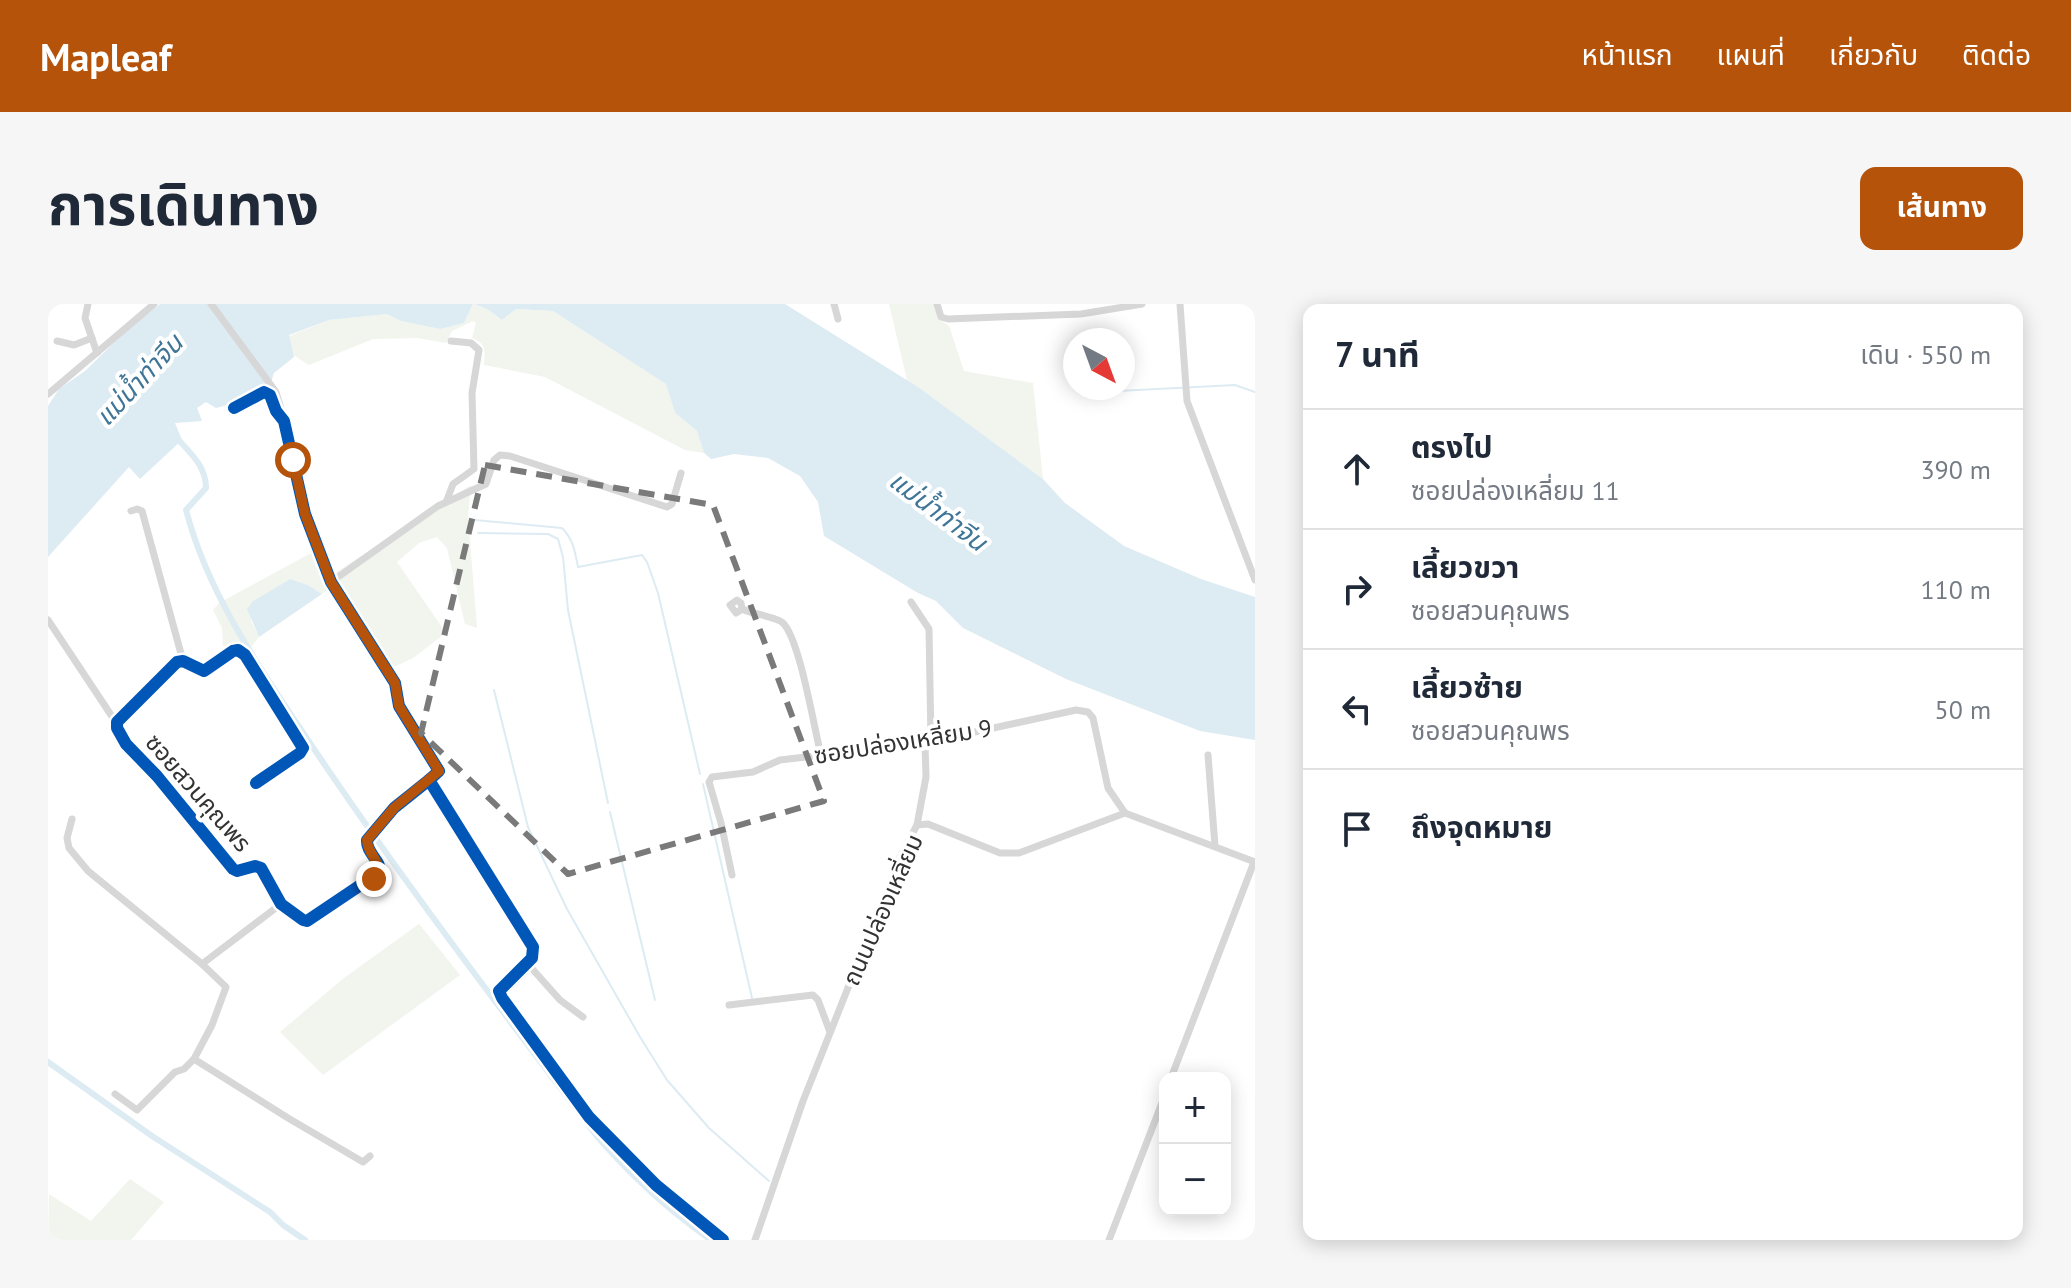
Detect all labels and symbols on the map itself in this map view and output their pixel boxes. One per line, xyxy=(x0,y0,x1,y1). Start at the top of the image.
water label: แม่น้ำท่าจีน xyxy=(87,325,191,432)
north arrow xyxy=(1063,328,1135,400)
route start xyxy=(275,442,311,478)
water label: แม่น้ำท่าจีน xyxy=(883,463,996,559)
street label: ซอยปล่องเหลี่ยม 9 xyxy=(812,711,994,771)
street label: ซอยสวนคุณพร xyxy=(139,727,258,858)
street label: ถนนปล่องเหลี่ยม xyxy=(834,829,930,990)
route end xyxy=(356,861,392,897)

